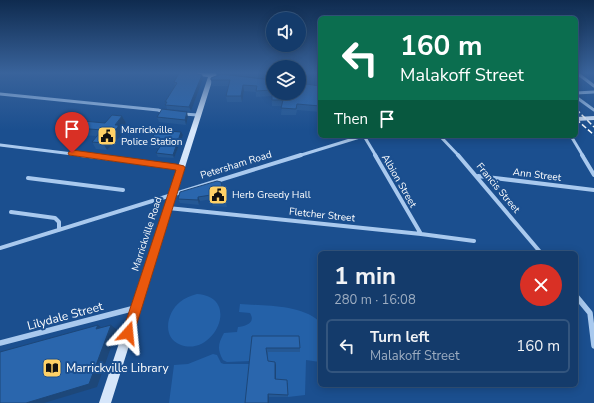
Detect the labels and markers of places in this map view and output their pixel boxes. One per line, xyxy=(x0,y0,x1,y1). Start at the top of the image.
pin xyxy=(55,112,89,153)
place label: Marrickville Police Station xyxy=(121,123,182,149)
public building icon: Marrickville Police Station xyxy=(96,125,118,147)
public building icon: Herb Greedy Hall xyxy=(207,184,229,206)
place label: Herb Greedy Hall xyxy=(232,188,311,202)
library icon: Marrickville Library xyxy=(41,357,63,379)
place label: Marrickville Library xyxy=(66,360,169,376)

